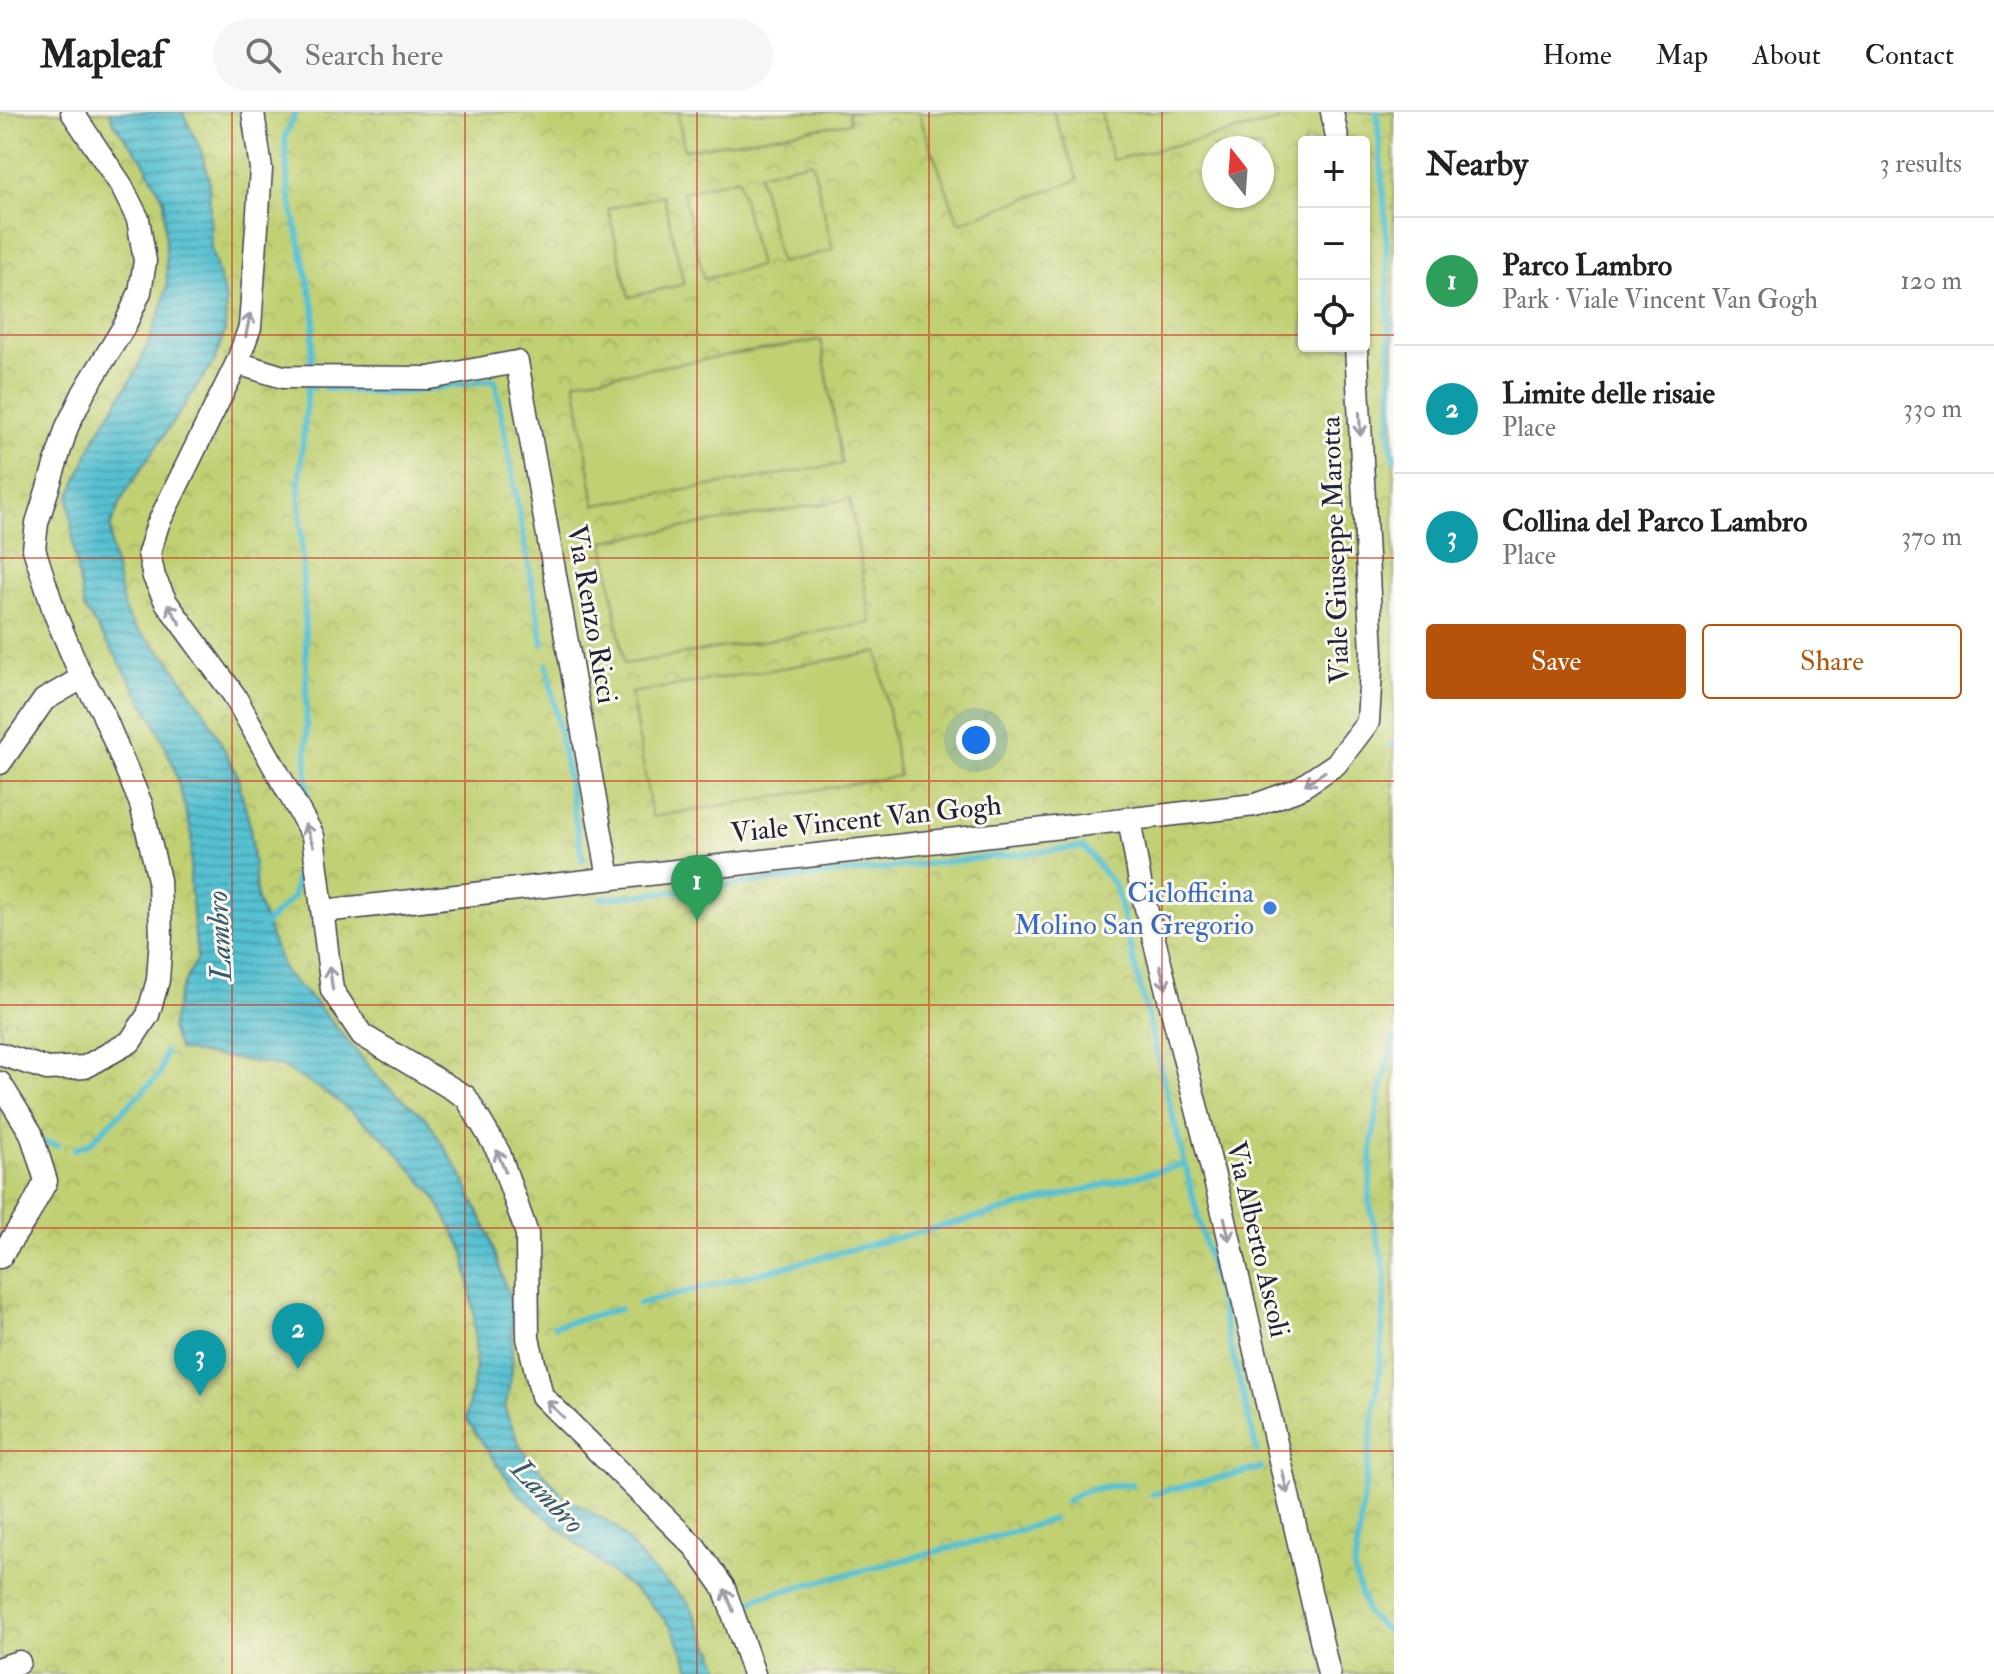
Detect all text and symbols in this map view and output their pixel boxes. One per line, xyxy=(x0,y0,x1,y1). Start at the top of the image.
search box xyxy=(213,19,773,91)
text: Mapleaf xyxy=(40,31,165,79)
icon: search xyxy=(241,33,285,77)
text: Search here xyxy=(305,37,443,74)
text: Home xyxy=(1542,38,1612,73)
text: Map xyxy=(1656,38,1708,73)
text: About xyxy=(1752,38,1821,73)
text: Contact xyxy=(1865,38,1954,73)
north arrow xyxy=(1202,136,1274,208)
map controls xyxy=(1298,136,1370,352)
button: + xyxy=(1298,136,1370,208)
text: Nearby xyxy=(1426,143,1528,186)
text: 3 results xyxy=(1880,148,1962,180)
button: − xyxy=(1298,208,1370,280)
text: Parco Lambro xyxy=(1502,247,1672,284)
text: 1 xyxy=(1447,265,1457,297)
text: 120 m xyxy=(1901,265,1962,297)
button: locate xyxy=(1298,280,1370,352)
text: Park · Viale Vincent Van Gogh xyxy=(1502,284,1818,316)
one-way arrow xyxy=(242,313,257,339)
text: Limite delle risaie xyxy=(1502,375,1715,412)
text: 2 xyxy=(1445,393,1459,425)
text: 330 m xyxy=(1903,393,1962,425)
one-way arrow xyxy=(1353,410,1368,437)
text: Place xyxy=(1502,412,1556,444)
street label: Viale Giuseppe Marotta xyxy=(1313,415,1358,684)
text: Collina del Parco Lambro xyxy=(1502,503,1807,540)
text: 3 xyxy=(1447,521,1457,553)
text: 370 m xyxy=(1901,521,1962,553)
street label: Via Renzo Ricci xyxy=(559,522,624,706)
text: Place xyxy=(1502,540,1556,572)
one-way arrow xyxy=(165,603,181,626)
button: Save xyxy=(1426,624,1686,699)
button: Share xyxy=(1702,624,1962,699)
your location xyxy=(956,720,996,760)
one-way arrow xyxy=(1305,770,1327,786)
street label: Viale Vincent Van Gogh xyxy=(729,788,1003,851)
one-way arrow xyxy=(301,823,315,848)
pin: 1 xyxy=(671,855,723,921)
place label: Ciclofficina Molino San Gregorio xyxy=(1014,876,1254,943)
water label: Lambro xyxy=(199,890,240,983)
marker: Ciclofficina Molino San Gregorio xyxy=(1261,899,1279,917)
one-way arrow xyxy=(1157,963,1172,989)
one-way arrow xyxy=(323,966,338,992)
street label: Via Alberto Ascoli xyxy=(1218,1138,1297,1341)
one-way arrow xyxy=(493,1149,507,1174)
one-way arrow xyxy=(1220,1215,1235,1241)
pin: 2 xyxy=(272,1303,324,1369)
pin: 3 xyxy=(174,1330,226,1396)
one-way arrow xyxy=(545,1399,565,1418)
water label: Lambro xyxy=(502,1450,592,1542)
one-way arrow xyxy=(1278,1469,1293,1495)
one-way arrow xyxy=(721,1588,735,1613)

